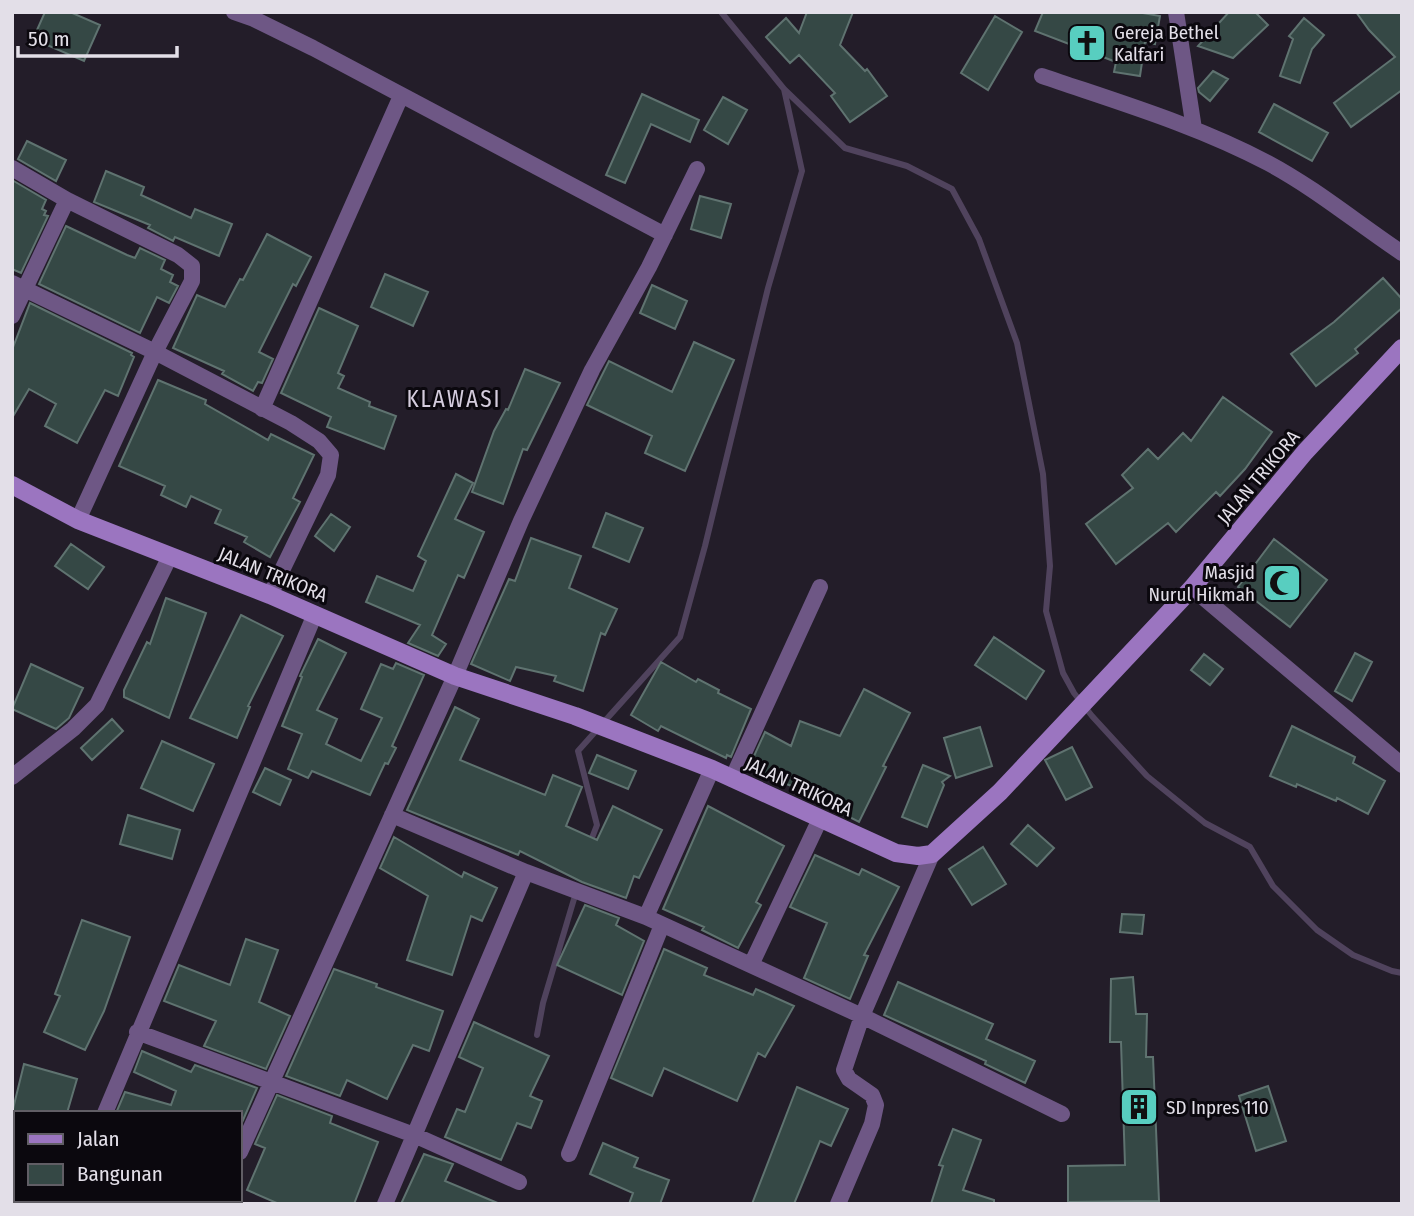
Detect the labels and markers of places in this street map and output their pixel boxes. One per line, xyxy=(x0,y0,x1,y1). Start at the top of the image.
place label: Gereja Bethel Kalfari xyxy=(1114,21,1219,66)
church icon: Gereja Bethel Kalfari xyxy=(1066,22,1108,64)
place label: Masjid Nurul Hikmah xyxy=(1148,561,1255,606)
mosque icon: Masjid Nurul Hikmah xyxy=(1261,562,1303,604)
building icon: SD Inpres 110 xyxy=(1118,1086,1160,1128)
place label: SD Inpres 110 xyxy=(1166,1096,1269,1119)

